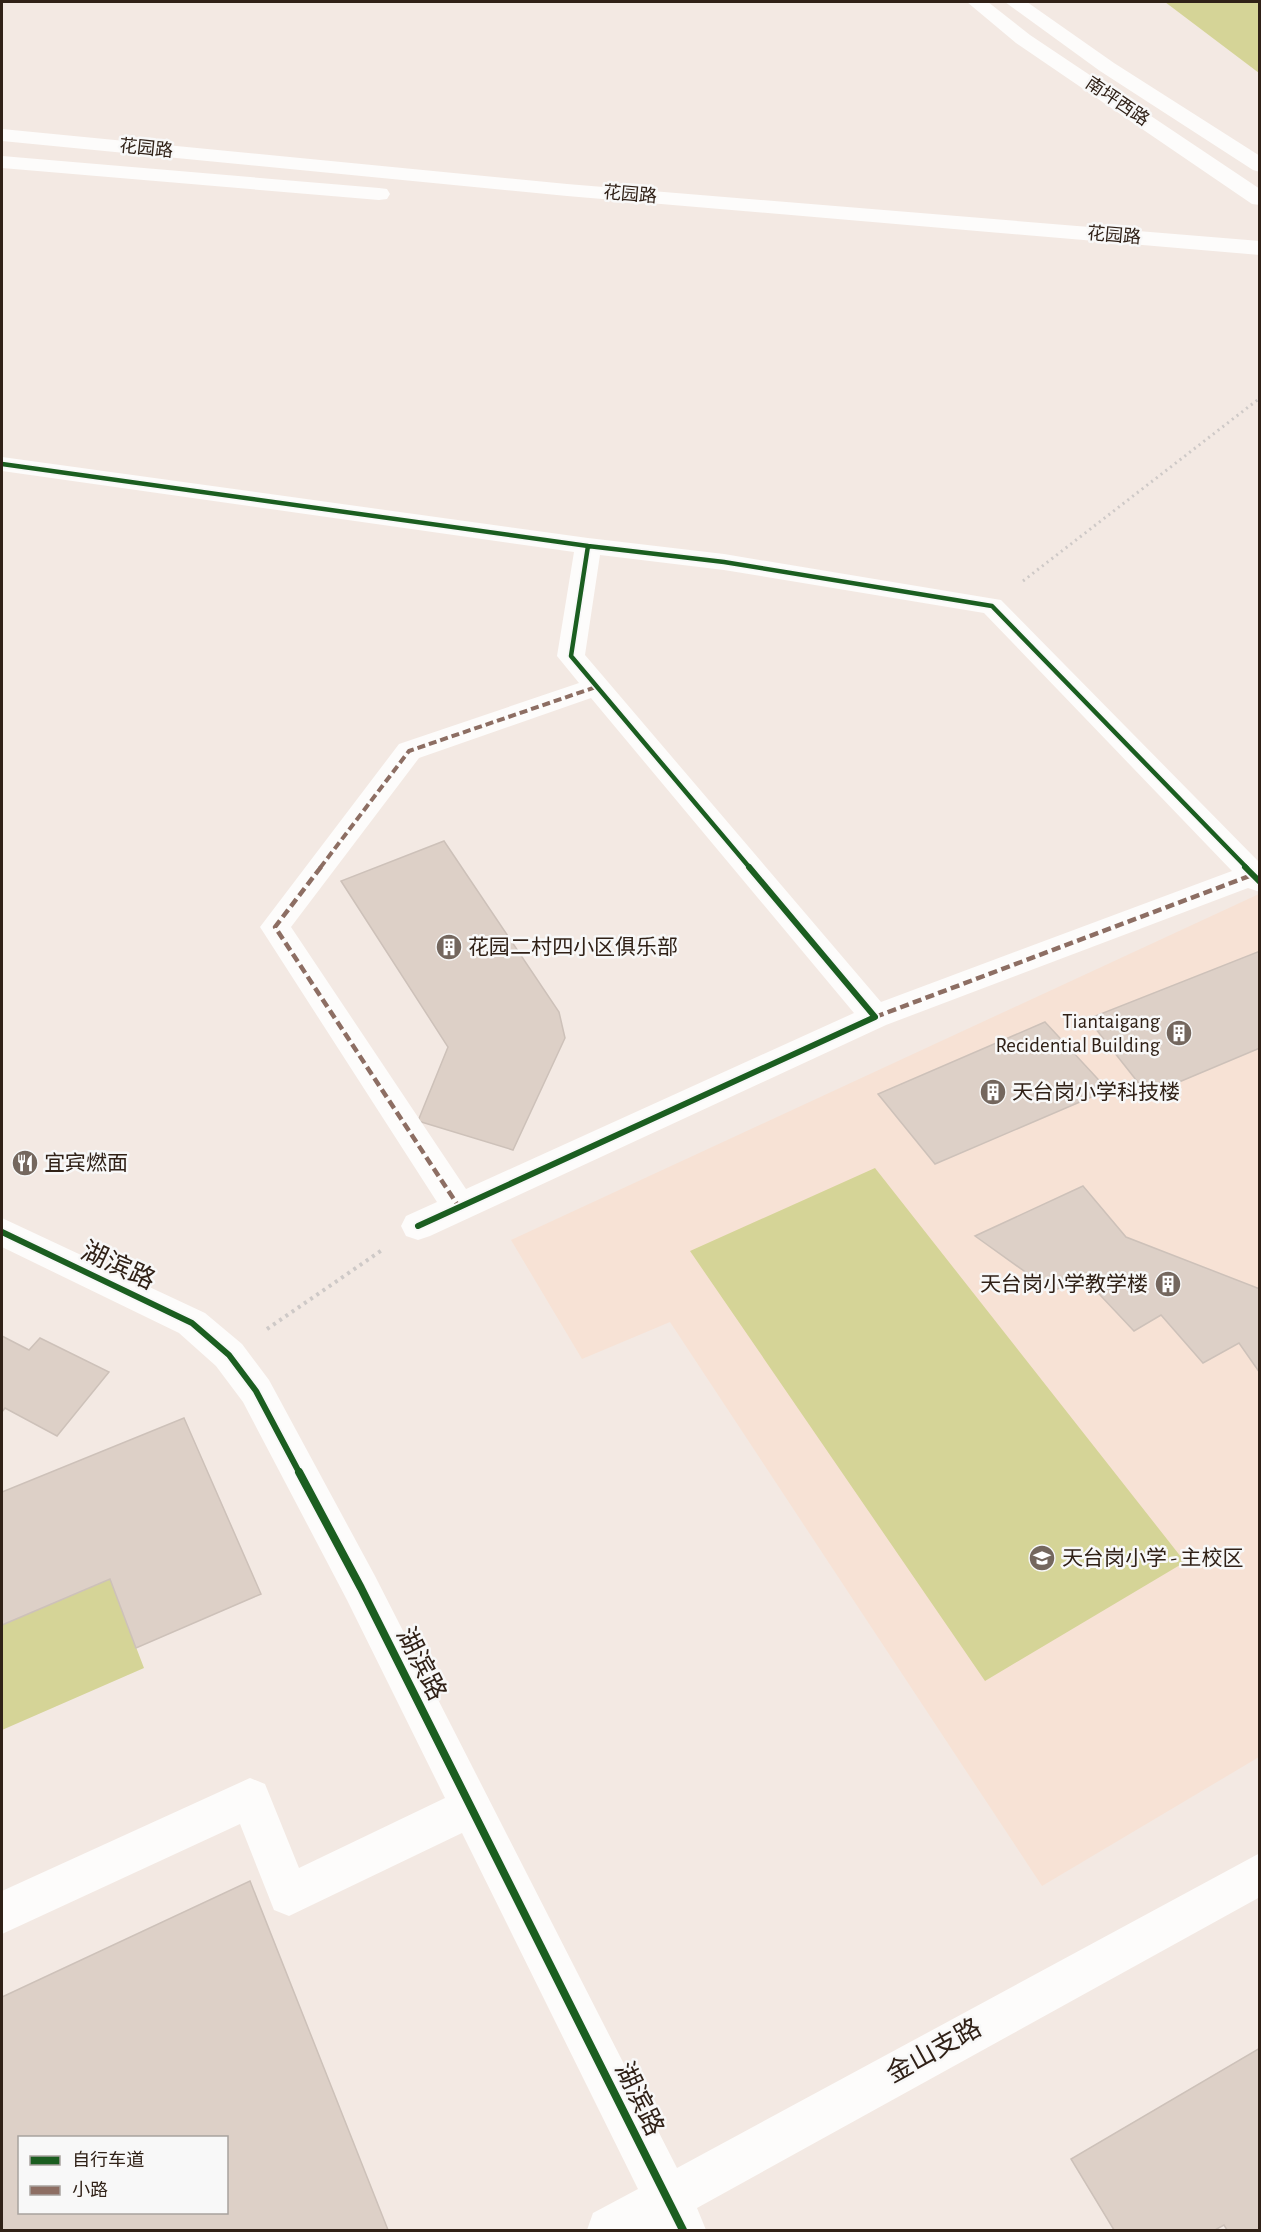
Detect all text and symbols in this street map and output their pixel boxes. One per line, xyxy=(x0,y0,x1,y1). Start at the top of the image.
street label: 南坪西路 xyxy=(1082,73,1153,130)
street label: 花园路 xyxy=(118,135,174,161)
street label: 花园路 xyxy=(602,182,658,206)
street label: 花园路 xyxy=(1086,223,1142,247)
building icon: 花园二村四小区俱乐部 xyxy=(434,932,464,962)
place label: 花园二村四小区俱乐部 xyxy=(468,936,678,958)
place label: Tiantaigang Recidential Building xyxy=(995,1011,1161,1056)
building icon: Tiantaigang Recidential Building xyxy=(1164,1018,1194,1048)
building icon: 天台岗小学科技楼 xyxy=(978,1077,1008,1107)
place label: 天台岗小学科技楼 xyxy=(1012,1081,1180,1103)
restaurant icon: 宜宾燃面 xyxy=(10,1148,40,1178)
place label: 宜宾燃面 xyxy=(44,1152,128,1174)
street label: 湖滨路 xyxy=(77,1237,159,1294)
building icon: 天台岗小学教学楼 xyxy=(1153,1269,1183,1299)
place label: 天台岗小学教学楼 xyxy=(980,1273,1148,1295)
school or university icon: 天台岗小学 - 主校区 xyxy=(1027,1543,1057,1573)
place label: 天台岗小学 - 主校区 xyxy=(1062,1547,1243,1569)
street label: 湖滨路 xyxy=(392,1623,451,1705)
street label: 金山支路 xyxy=(882,2014,986,2088)
street label: 湖滨路 xyxy=(610,2058,669,2140)
legend xyxy=(18,2136,228,2214)
text: 自行车道 xyxy=(72,2150,144,2170)
text: 小路 xyxy=(72,2180,108,2200)

